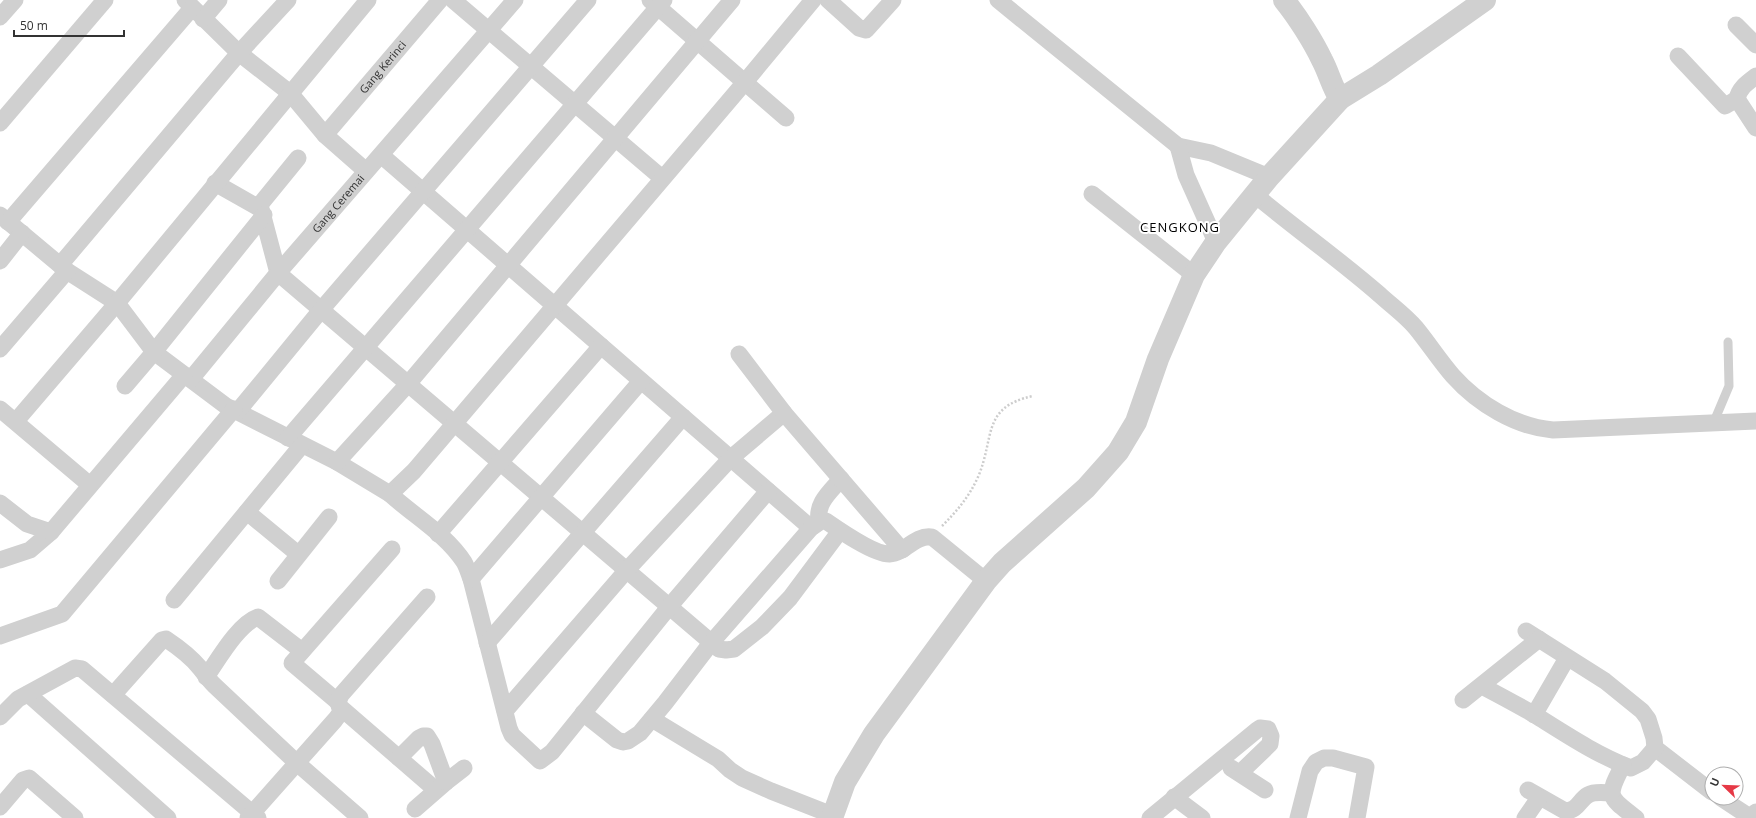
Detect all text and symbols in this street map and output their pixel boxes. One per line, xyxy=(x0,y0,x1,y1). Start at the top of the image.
scale bar xyxy=(14,12,124,38)
text: 50 m xyxy=(20,17,48,34)
street label: Gang Kerinci xyxy=(356,37,409,96)
street label: Gang Ceremai xyxy=(308,171,367,236)
district label: CENGKONG xyxy=(1140,218,1220,236)
north arrow xyxy=(1704,766,1744,806)
text: U xyxy=(1706,775,1723,789)

